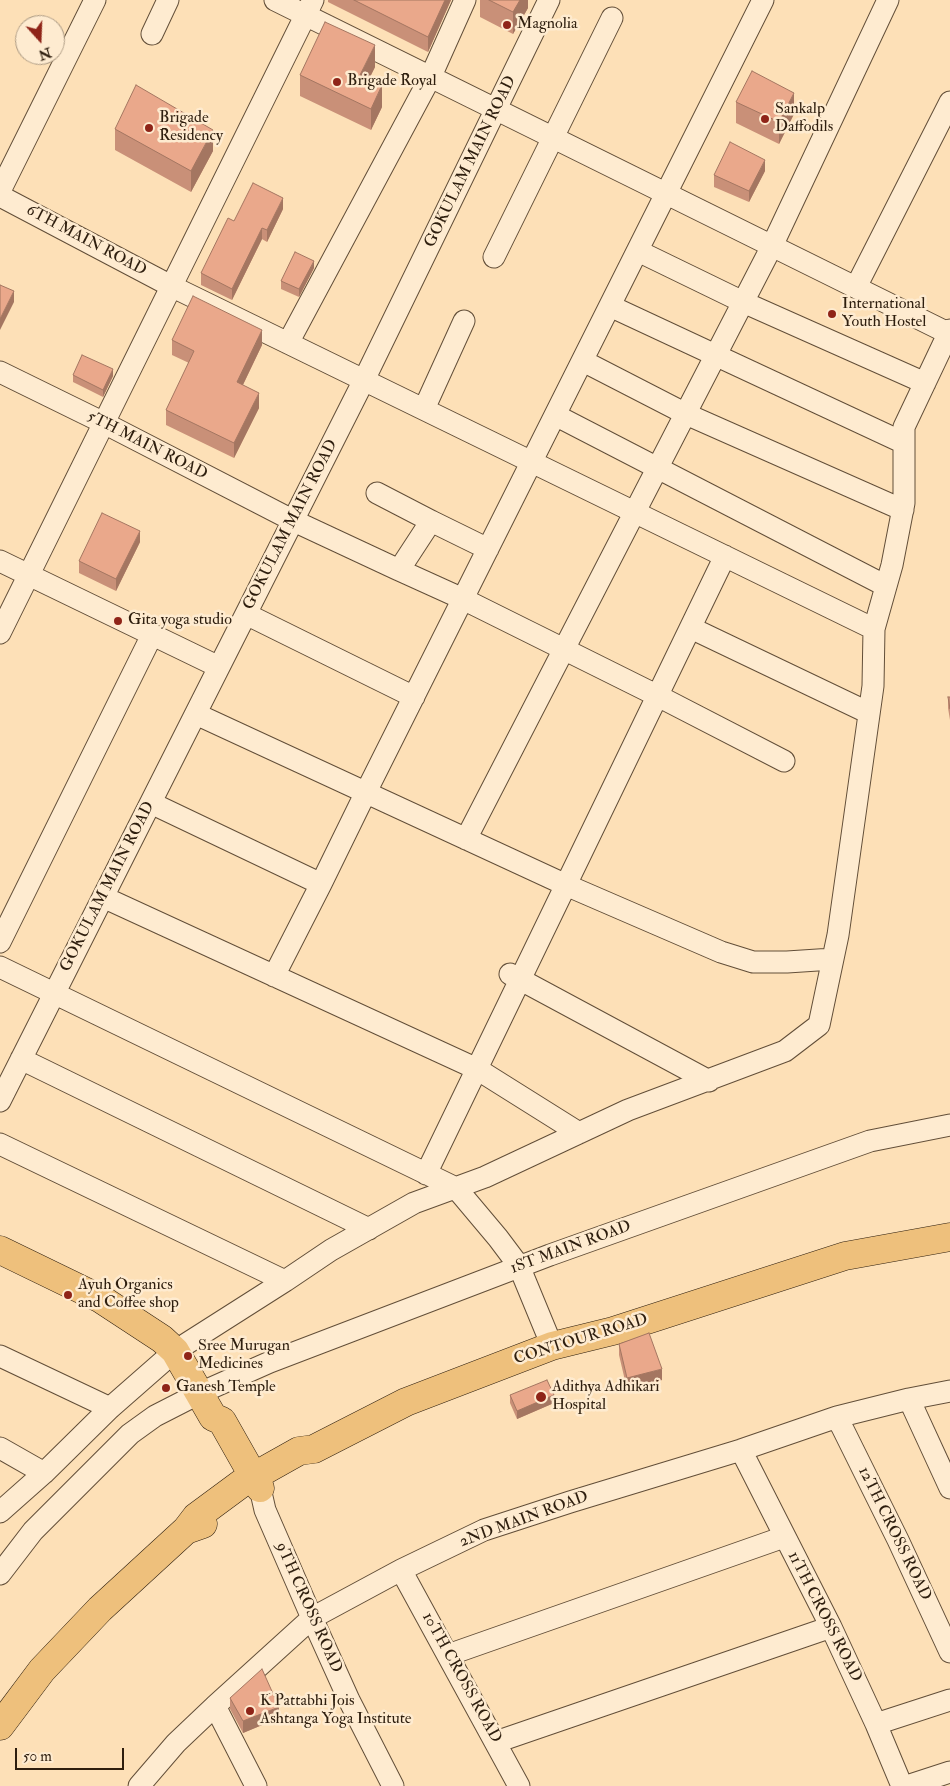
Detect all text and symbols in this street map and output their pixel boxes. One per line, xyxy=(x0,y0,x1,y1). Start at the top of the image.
north arrow xyxy=(15,15,65,65)
place label: Magnolia xyxy=(517,15,578,35)
marker: Magnolia xyxy=(501,19,513,31)
text: N xyxy=(36,43,54,64)
place label: Brigade Royal xyxy=(347,72,437,92)
street label: GOKULAM MAIN ROAD xyxy=(421,73,521,251)
marker: Brigade Royal xyxy=(331,76,343,88)
place label: Sankalp Daffodils xyxy=(775,100,833,138)
place label: Brigade Residency xyxy=(159,109,223,147)
marker: Sankalp Daffodils xyxy=(759,113,771,125)
marker: Brigade Residency xyxy=(143,122,155,134)
street label: 6TH MAIN ROAD xyxy=(23,201,149,281)
place label: International Youth Hostel xyxy=(842,295,926,333)
marker: International Youth Hostel xyxy=(826,308,838,320)
street label: 5TH MAIN ROAD xyxy=(84,407,210,485)
street label: GOKULAM MAIN ROAD xyxy=(240,437,342,613)
place label: Gita yoga studio xyxy=(128,611,232,631)
marker: Gita yoga studio xyxy=(112,615,124,627)
street label: GOKULAM MAIN ROAD xyxy=(57,799,159,975)
street label: 1ST MAIN ROAD xyxy=(508,1217,634,1279)
place label: Ayuh Organics and Coffee shop xyxy=(78,1276,179,1314)
marker: Ayuh Organics and Coffee shop xyxy=(62,1289,74,1301)
street label: CONTOUR ROAD xyxy=(512,1310,650,1370)
place label: Sree Murugan Medicines xyxy=(198,1337,290,1375)
marker: Sree Murugan Medicines xyxy=(182,1350,194,1362)
place label: Ganesh Temple xyxy=(176,1378,276,1398)
place label: Adithya Adhikari Hospital xyxy=(552,1378,660,1416)
marker: Ganesh Temple xyxy=(160,1382,172,1394)
marker: Adithya Adhikari Hospital xyxy=(534,1390,548,1404)
street label: 12TH CROSS ROAD xyxy=(853,1464,935,1604)
street label: 2ND MAIN ROAD xyxy=(457,1488,591,1552)
street label: 9TH CROSS ROAD xyxy=(271,1540,345,1676)
street label: 11TH CROSS ROAD xyxy=(783,1548,865,1686)
street label: 10TH CROSS ROAD xyxy=(417,1609,505,1747)
place label: K Pattabhi Jois Ashtanga Yoga Institute xyxy=(260,1692,412,1730)
marker: K Pattabhi Jois Ashtanga Yoga Institute xyxy=(244,1705,256,1717)
scale bar xyxy=(18,1738,126,1770)
text: 50 m xyxy=(23,1747,52,1766)

